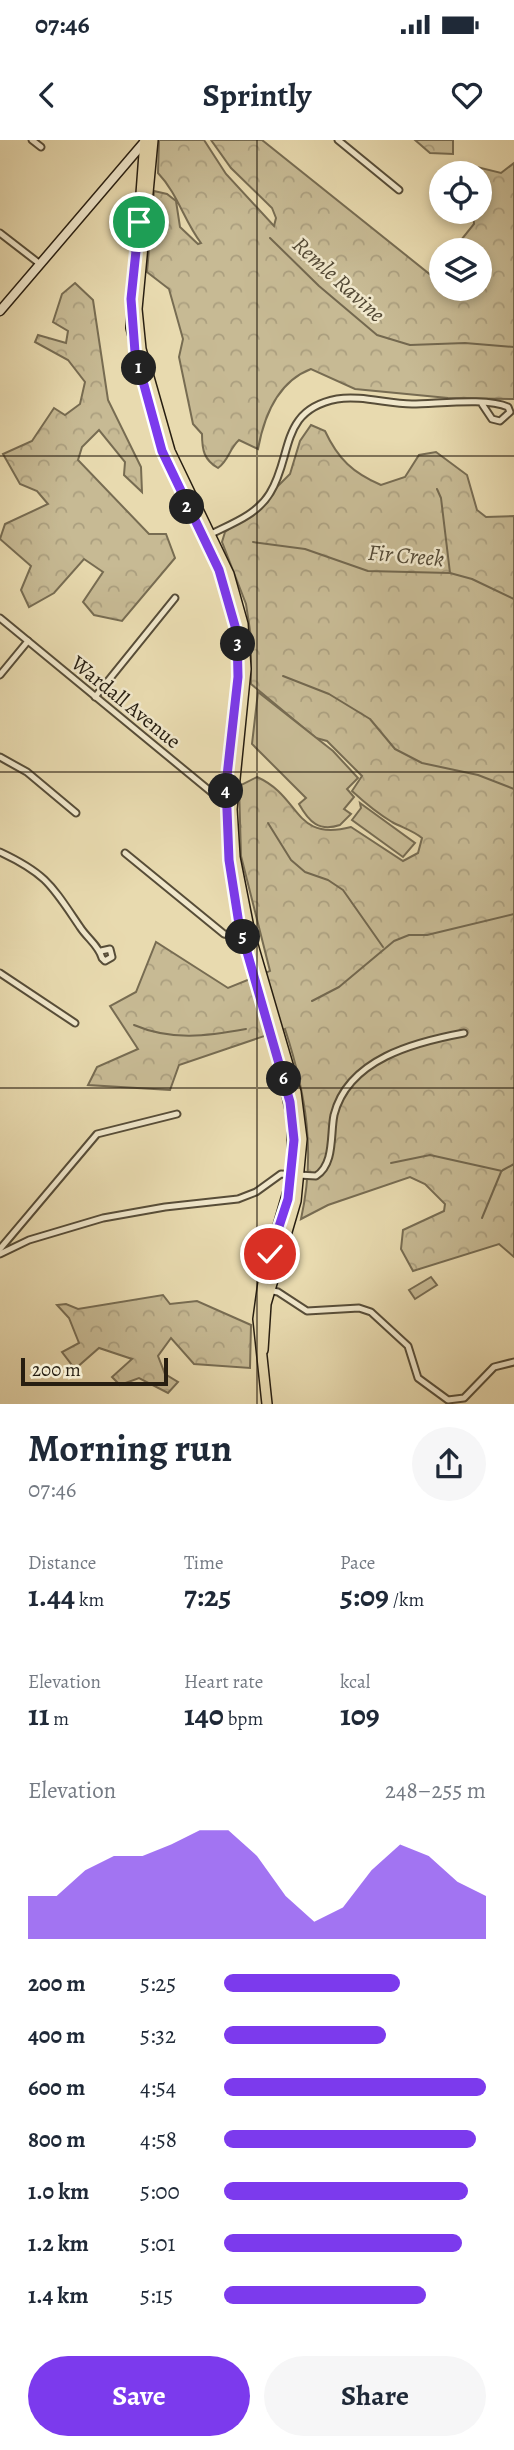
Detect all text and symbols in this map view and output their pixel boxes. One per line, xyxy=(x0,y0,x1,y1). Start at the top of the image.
text: 07:46 xyxy=(35,7,90,42)
text: Sprintly xyxy=(203,73,311,117)
icon: back xyxy=(28,76,66,114)
icon: heart xyxy=(448,76,486,114)
map controls xyxy=(429,161,492,301)
button: locate xyxy=(429,161,492,224)
pin xyxy=(109,192,169,252)
icon: arrive xyxy=(120,203,158,241)
water label: Remle Ravine xyxy=(286,229,392,329)
button: layers xyxy=(429,238,492,301)
pin: 1 xyxy=(122,350,156,386)
text: 1 xyxy=(135,354,142,380)
pin: 2 xyxy=(170,490,204,524)
text: 2 xyxy=(182,493,191,519)
water label: Fir Creek xyxy=(366,537,445,574)
pin: 3 xyxy=(220,626,256,662)
text: 3 xyxy=(233,630,242,656)
street label: Wardall Avenue xyxy=(65,648,187,755)
pin: 4 xyxy=(208,774,244,808)
text: 4 xyxy=(221,777,230,803)
pin: 5 xyxy=(226,920,260,954)
text: 5 xyxy=(238,923,247,949)
pin: 6 xyxy=(266,1062,302,1096)
text: 6 xyxy=(279,1065,288,1091)
pin xyxy=(240,1224,300,1284)
icon: check xyxy=(251,1235,289,1273)
scale bar xyxy=(21,1354,168,1386)
text: 200 m xyxy=(32,1357,81,1383)
text: Morning run xyxy=(28,1422,232,1474)
button: share xyxy=(412,1427,486,1501)
text: 07:46 xyxy=(28,1474,76,1505)
text: Distance xyxy=(28,1550,96,1576)
text: Time xyxy=(184,1550,223,1576)
text: Pace xyxy=(340,1550,375,1576)
text: 1.44 xyxy=(28,1576,75,1616)
text: 7:25 xyxy=(184,1576,231,1616)
text: 5:09 xyxy=(340,1576,389,1616)
text: km xyxy=(75,1587,104,1613)
text: /km xyxy=(389,1587,424,1613)
text: Elevation xyxy=(28,1669,101,1695)
text: Heart rate xyxy=(184,1669,263,1695)
text: kcal xyxy=(340,1669,370,1695)
text: 11 xyxy=(28,1695,49,1735)
text: 140 xyxy=(184,1695,224,1735)
text: 109 xyxy=(340,1695,380,1735)
text: m xyxy=(49,1706,69,1732)
text: bpm xyxy=(224,1706,263,1732)
text: Elevation xyxy=(28,1775,116,1806)
text: 248–255 m xyxy=(385,1775,486,1806)
text: 200 m xyxy=(28,1968,86,1999)
text: 5:25 xyxy=(140,1968,176,1999)
text: 400 m xyxy=(28,2020,85,2051)
text: 5:32 xyxy=(140,2020,176,2051)
text: 600 m xyxy=(28,2072,85,2103)
text: 4:54 xyxy=(140,2072,176,2103)
text: 800 m xyxy=(28,2124,85,2155)
text: 4:58 xyxy=(140,2124,177,2155)
text: 1.0 km xyxy=(28,2176,89,2207)
text: 5:00 xyxy=(140,2176,180,2207)
text: 1.2 km xyxy=(28,2228,89,2259)
text: 5:01 xyxy=(140,2228,176,2259)
text: 1.4 km xyxy=(28,2280,89,2311)
text: 5:15 xyxy=(140,2280,173,2311)
button: Save xyxy=(28,2356,250,2436)
button: Share xyxy=(264,2356,486,2436)

